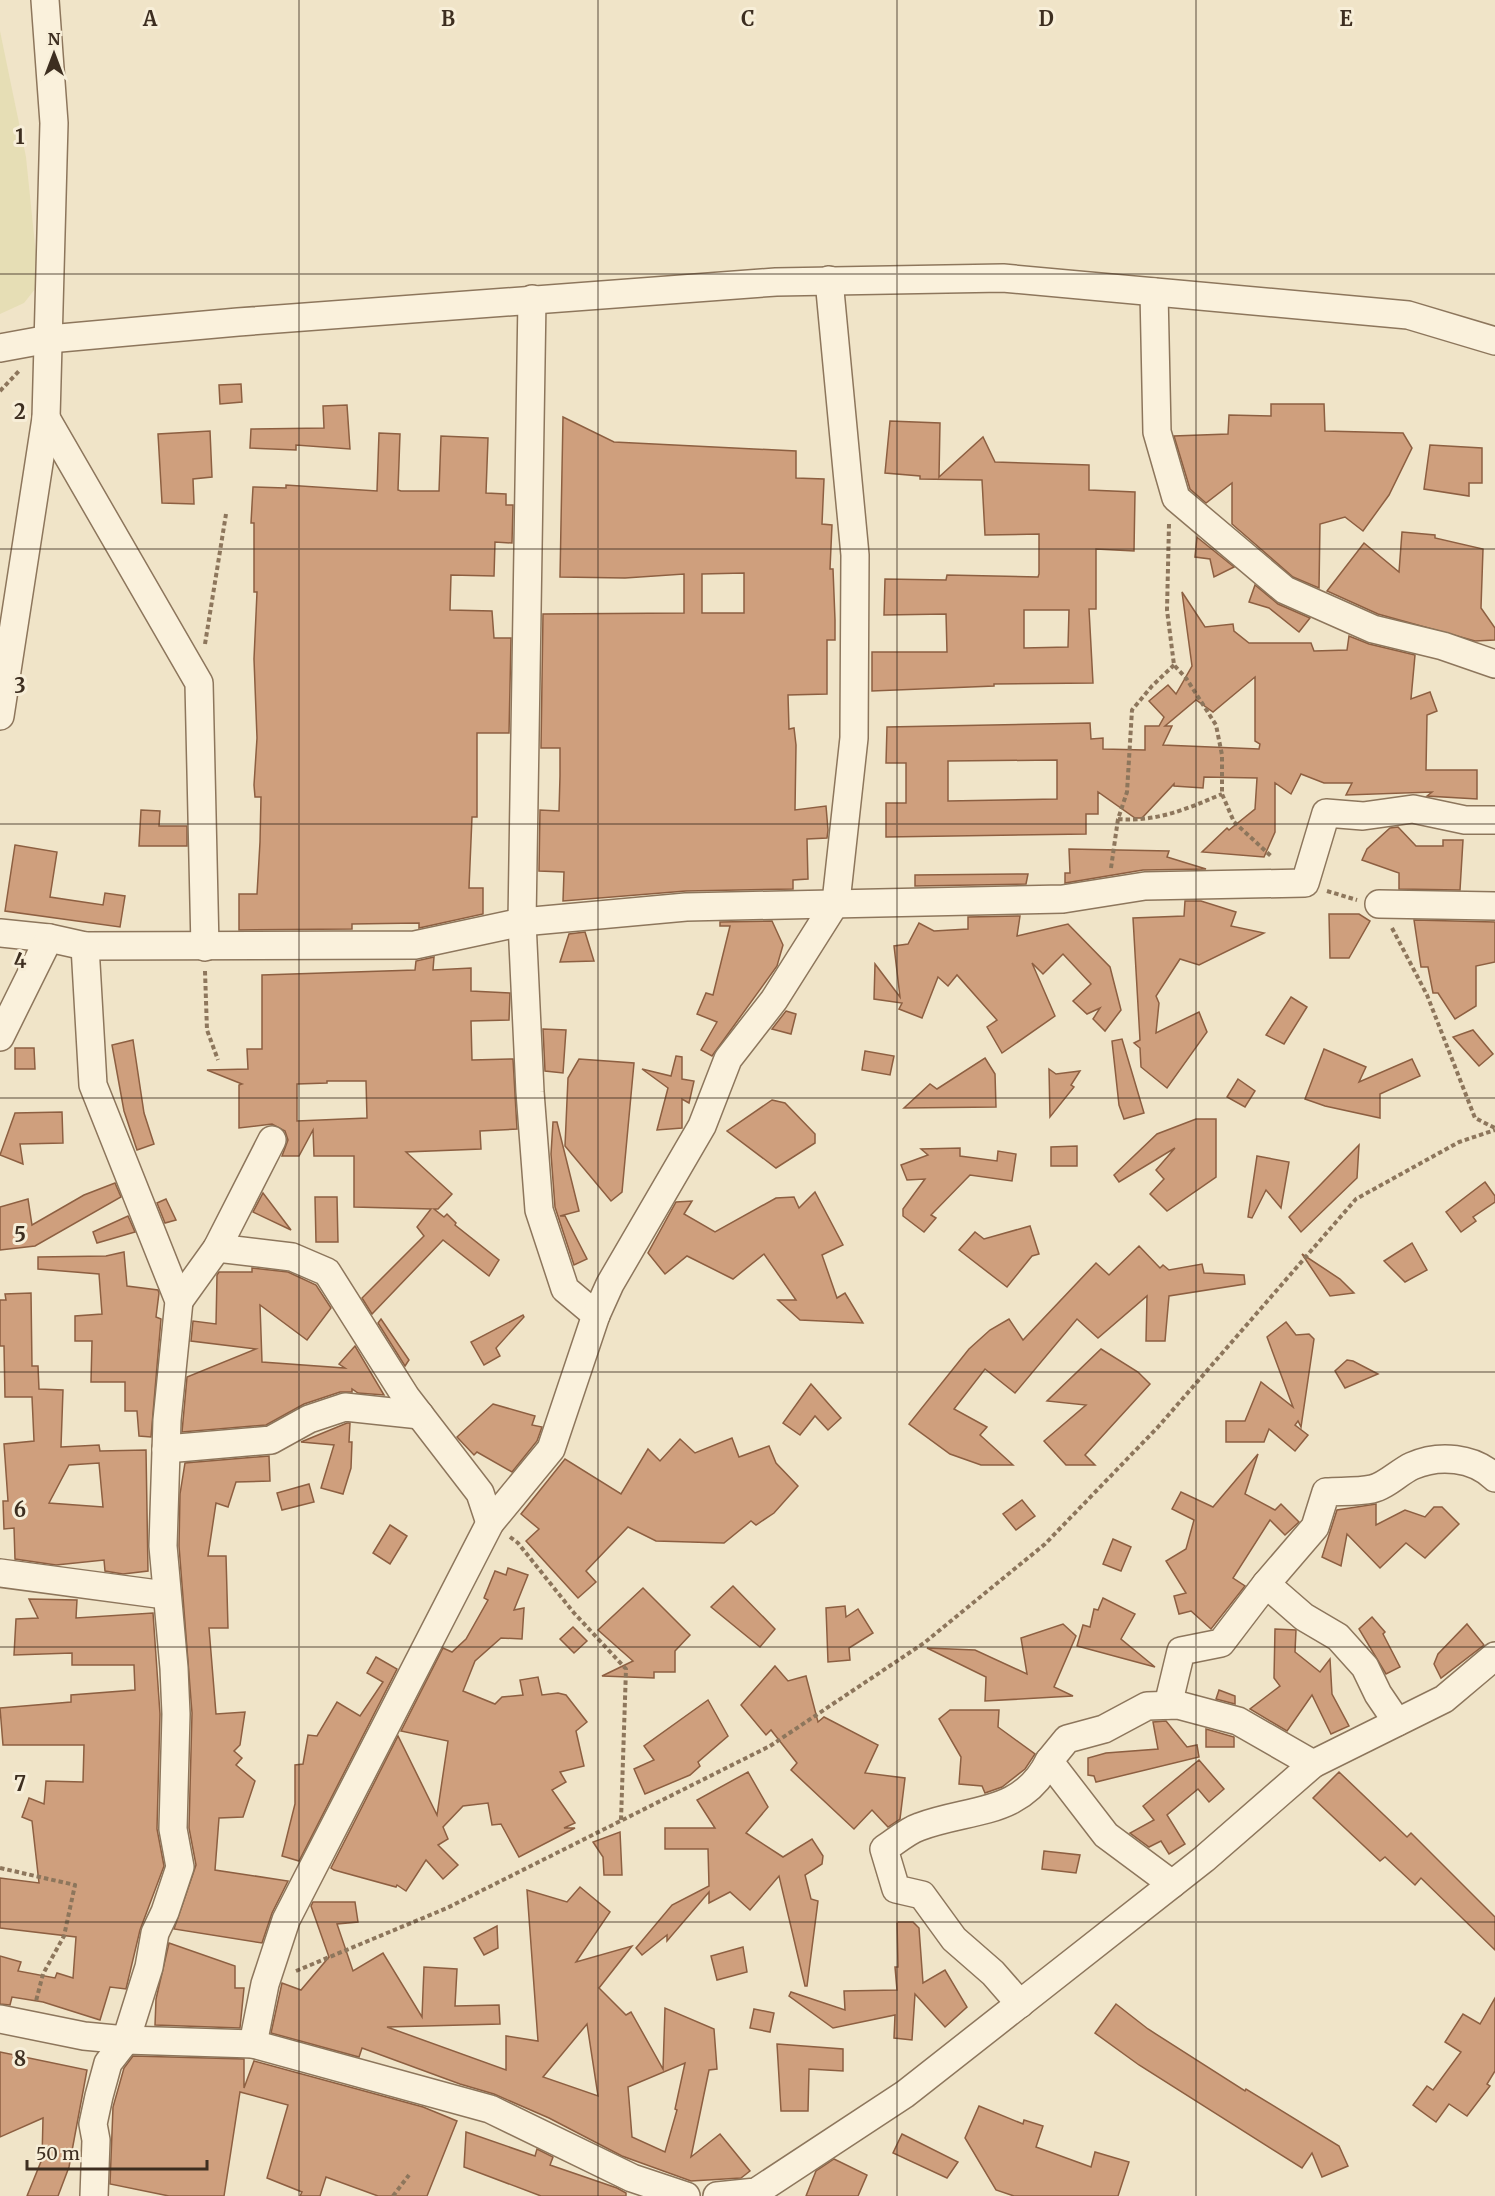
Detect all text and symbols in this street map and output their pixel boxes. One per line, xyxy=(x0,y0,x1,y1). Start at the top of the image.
text: A xyxy=(142,6,158,31)
text: B xyxy=(441,6,455,31)
text: C xyxy=(741,6,755,31)
text: D xyxy=(1038,6,1054,31)
text: E xyxy=(1339,6,1353,31)
north arrow xyxy=(24,24,84,84)
text: N xyxy=(48,29,61,49)
text: 1 xyxy=(15,124,25,149)
text: 2 xyxy=(14,399,26,424)
text: 3 xyxy=(14,673,26,698)
text: 4 xyxy=(14,948,27,973)
text: 5 xyxy=(14,1222,26,1247)
text: 6 xyxy=(14,1497,26,1522)
text: 7 xyxy=(14,1771,26,1796)
text: 8 xyxy=(14,2046,26,2071)
scale bar xyxy=(27,2133,207,2171)
text: 50 m xyxy=(36,2142,80,2165)

